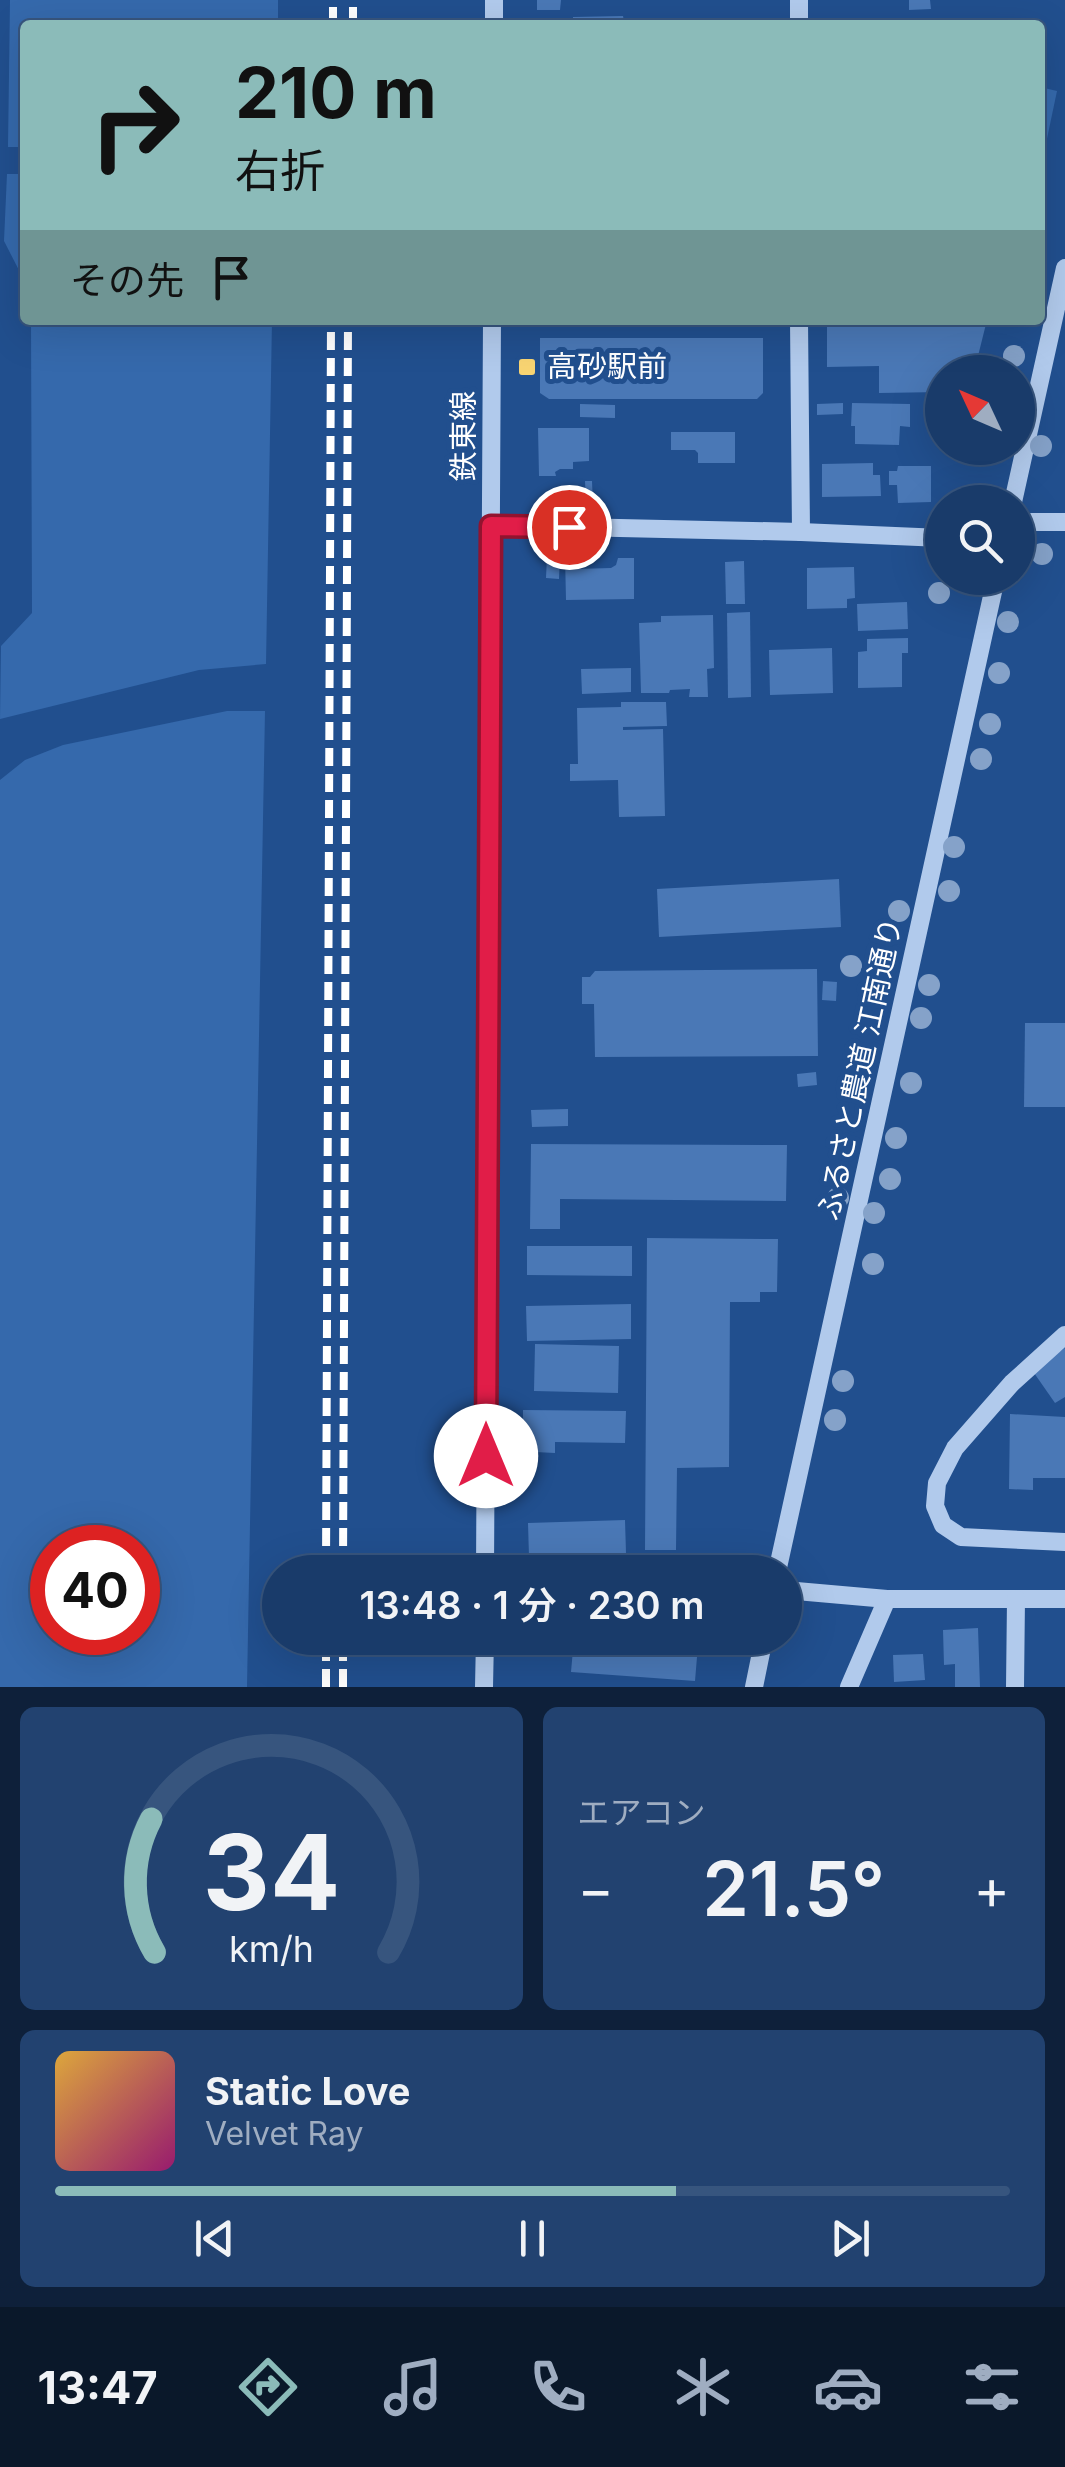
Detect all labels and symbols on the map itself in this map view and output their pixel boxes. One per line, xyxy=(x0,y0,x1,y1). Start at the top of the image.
place label: 高砂駅前 xyxy=(547,348,667,384)
north arrow xyxy=(925,355,1035,465)
marker: 高砂駅前 xyxy=(516,356,538,378)
street label: 鉄東線 xyxy=(445,391,481,481)
pin xyxy=(527,485,612,570)
street label: ふるさと農道 江南通り xyxy=(809,914,909,1223)
position arrow xyxy=(434,1404,538,1508)
speed limit sign: 40 xyxy=(30,1525,160,1655)

